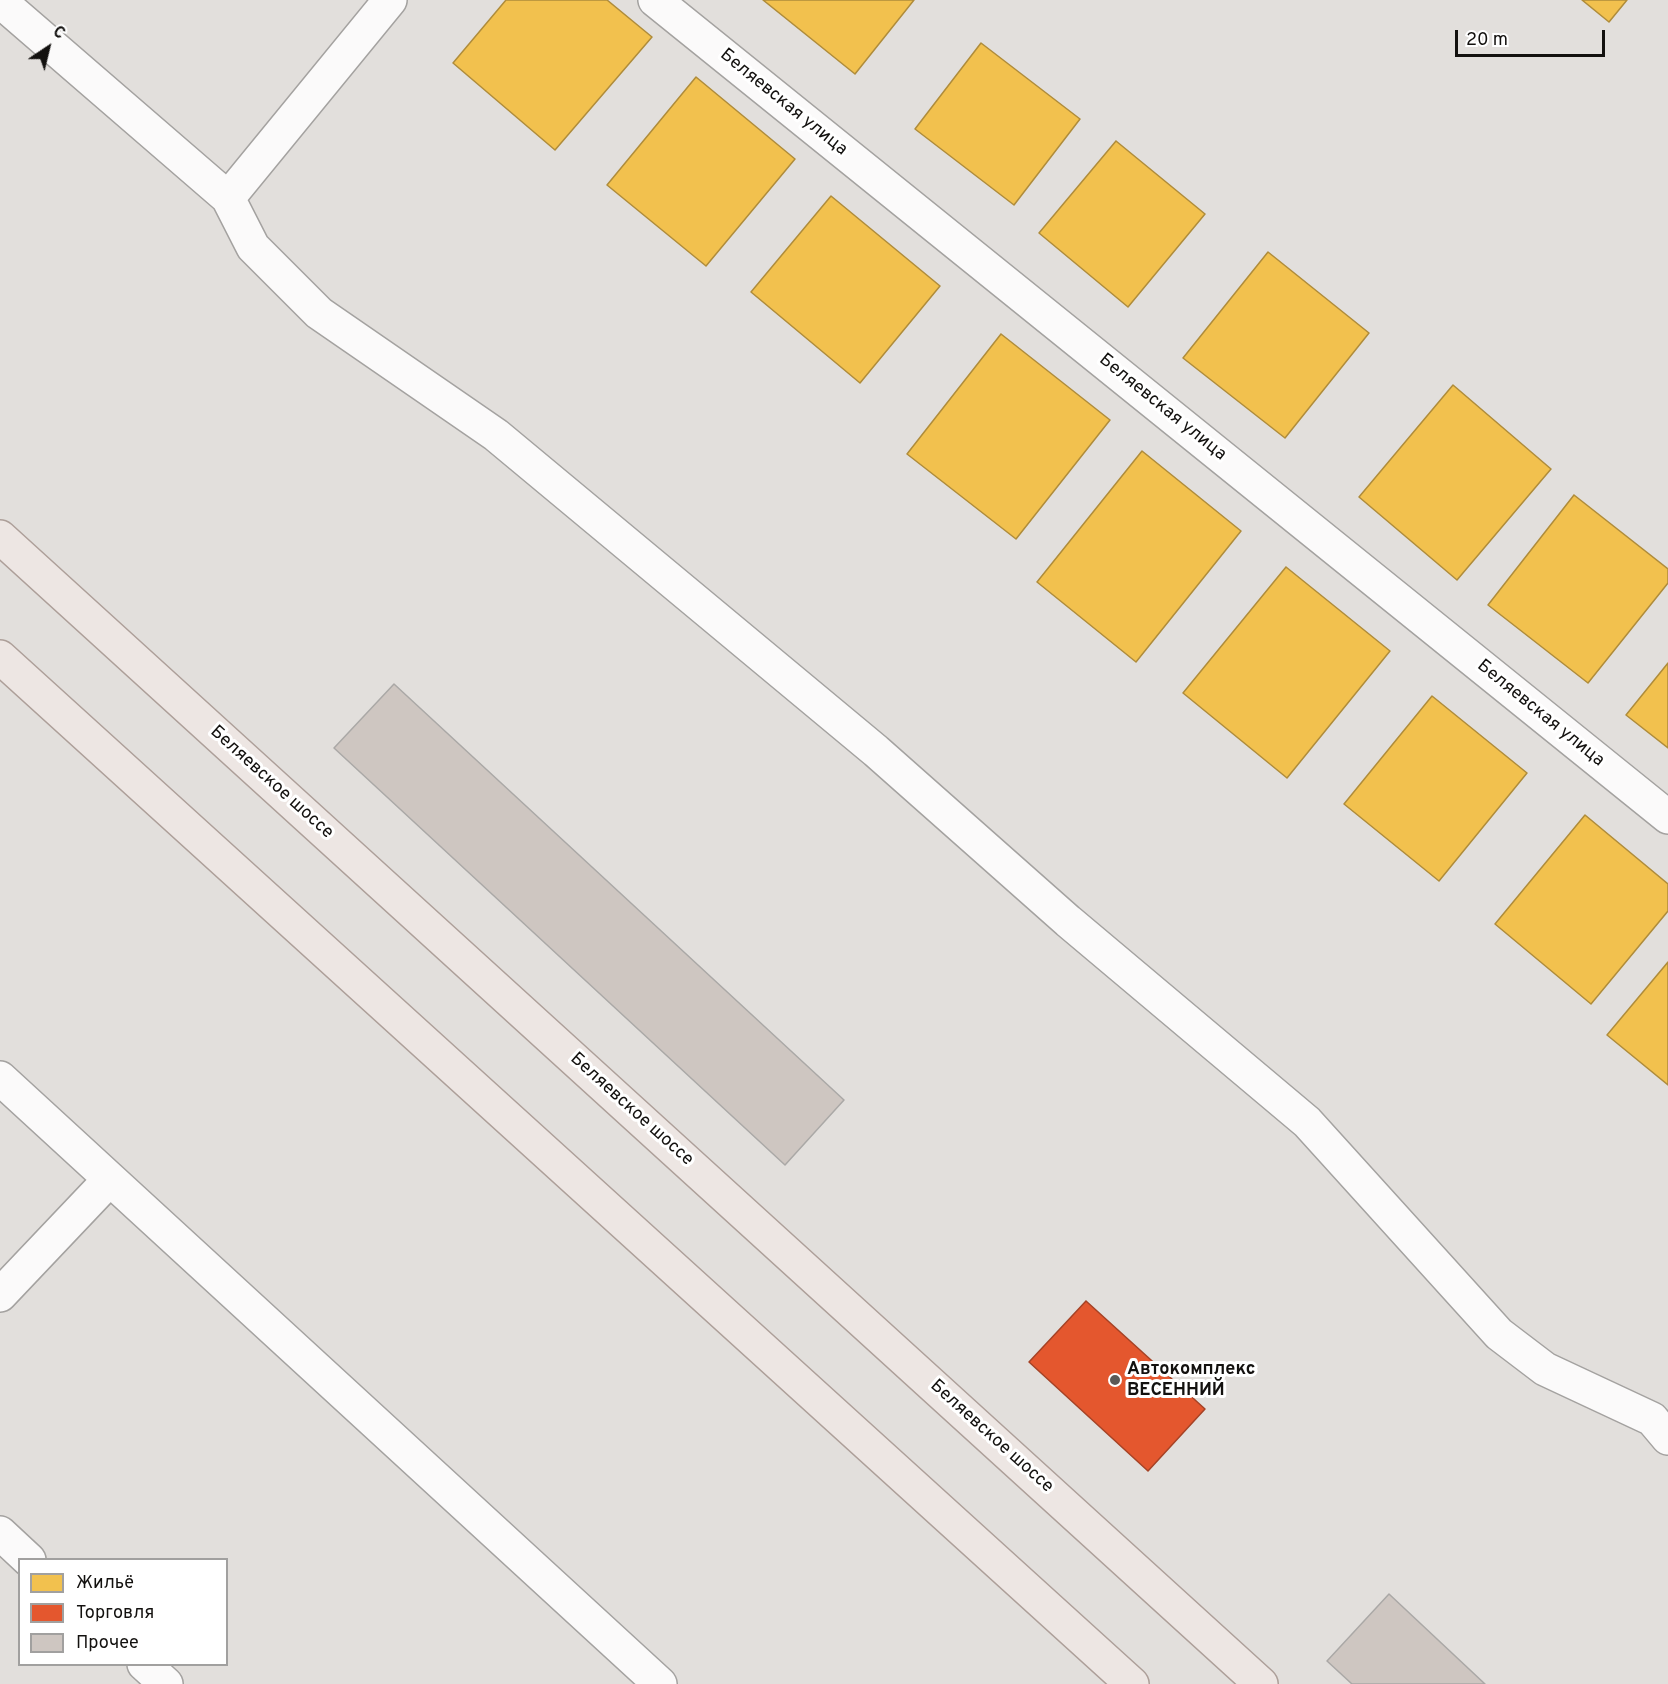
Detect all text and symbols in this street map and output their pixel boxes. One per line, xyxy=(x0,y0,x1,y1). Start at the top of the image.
north arrow xyxy=(18,18,78,78)
scale bar xyxy=(1458,18,1608,56)
text: С xyxy=(48,22,68,44)
text: 20 m xyxy=(1466,29,1508,52)
street label: Беляевская улица xyxy=(715,45,851,161)
street label: Беляевская улица xyxy=(1094,350,1230,466)
street label: Беляевская улица xyxy=(1472,656,1608,772)
street label: Беляевское шоссе xyxy=(205,722,337,844)
street label: Беляевское шоссе xyxy=(565,1049,697,1171)
place label: Автокомплекс ВЕСЕННИЙ xyxy=(1127,1359,1256,1402)
marker: Автокомплекс ВЕСЕННИЙ xyxy=(1108,1373,1122,1387)
street label: Беляевское шоссе xyxy=(925,1376,1057,1498)
legend xyxy=(18,1558,228,1666)
text: Жильё xyxy=(76,1572,134,1595)
text: Торговля xyxy=(76,1602,154,1625)
text: Прочее xyxy=(76,1632,139,1655)

